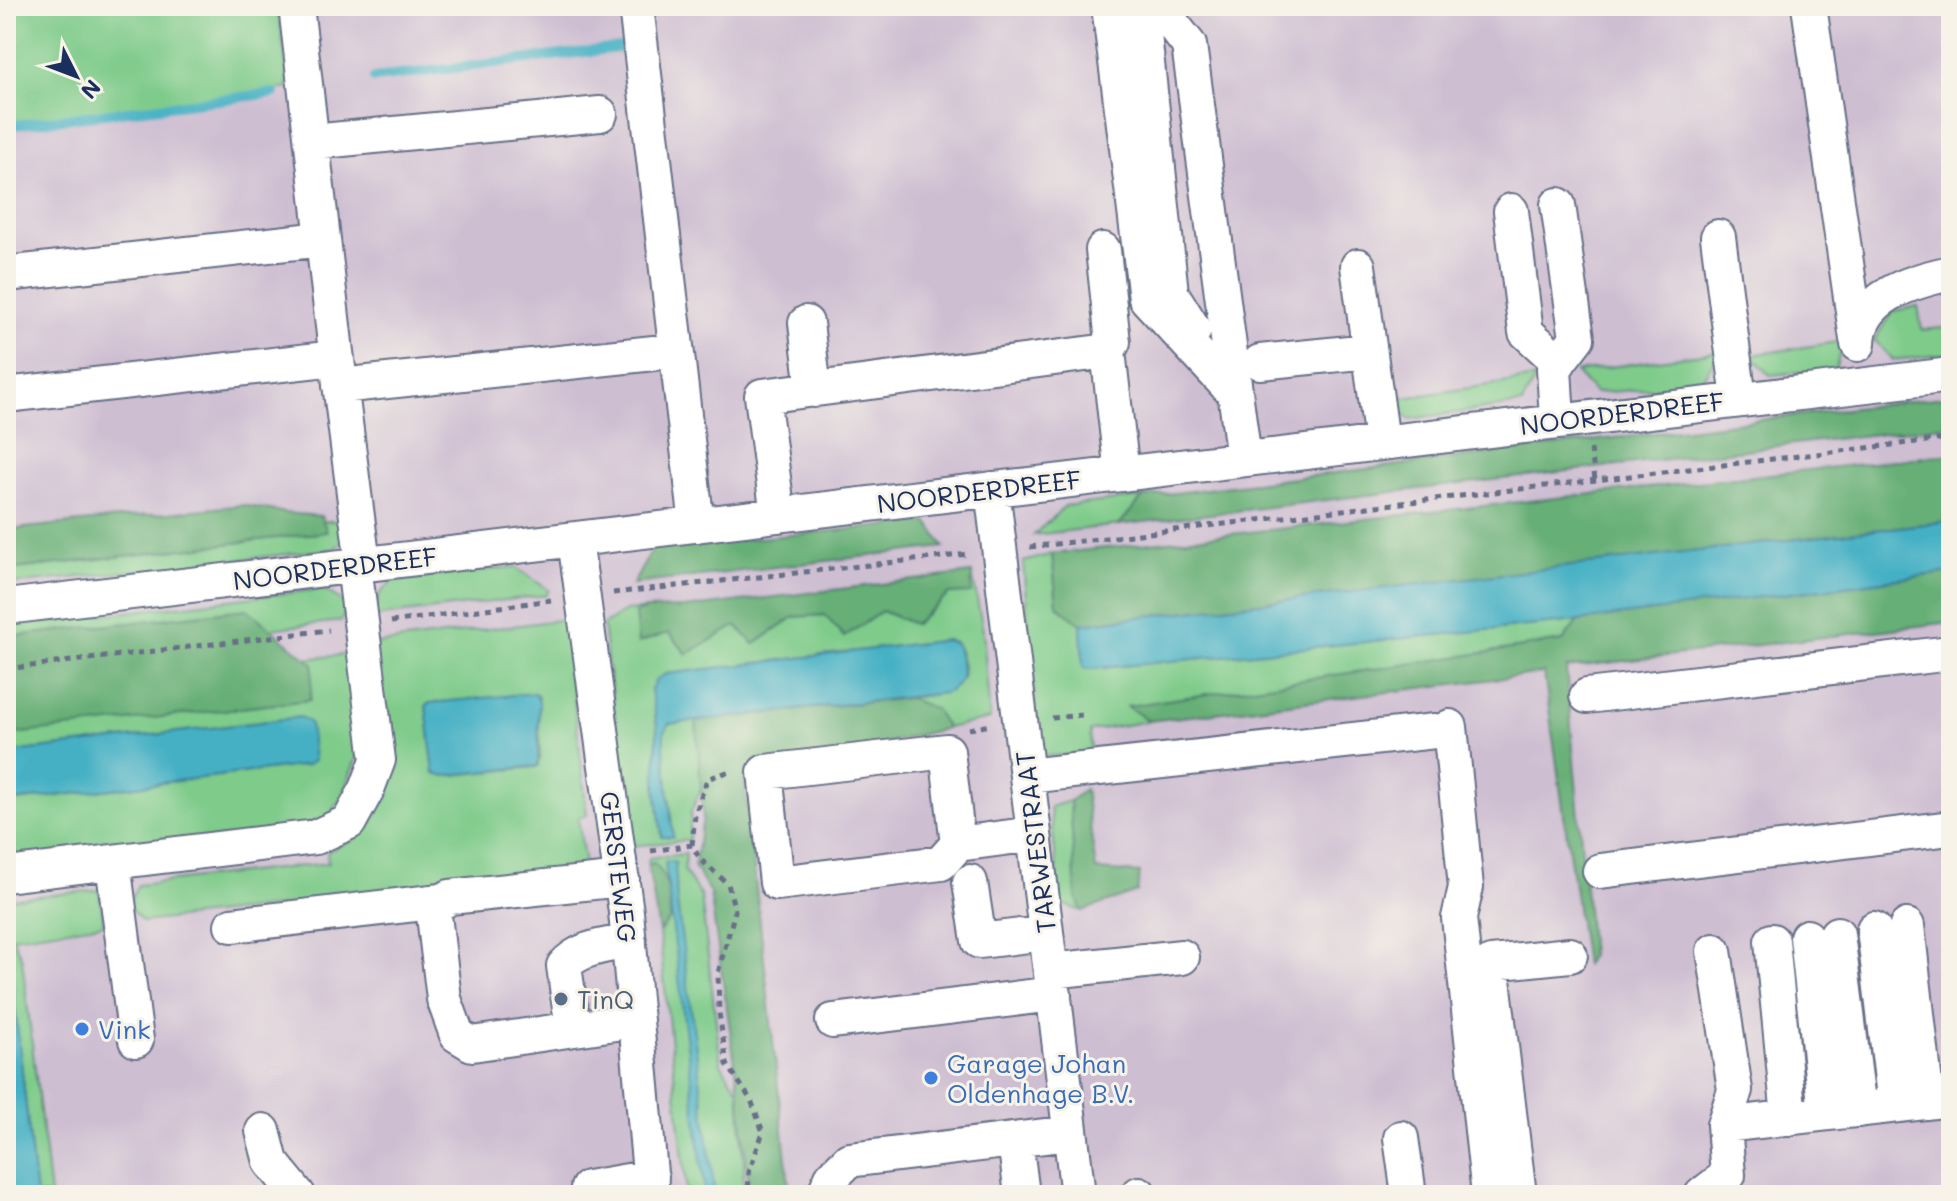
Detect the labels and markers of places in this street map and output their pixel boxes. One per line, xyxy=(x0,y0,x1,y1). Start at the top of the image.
place label: TinQ xyxy=(577,982,634,1016)
marker: TinQ xyxy=(552,990,570,1008)
place label: Vink xyxy=(98,1012,151,1046)
marker: Vink xyxy=(73,1020,91,1038)
place label: Garage Johan Oldenhage B.V. xyxy=(947,1046,1135,1110)
marker: Garage Johan Oldenhage B.V. xyxy=(922,1069,940,1087)

